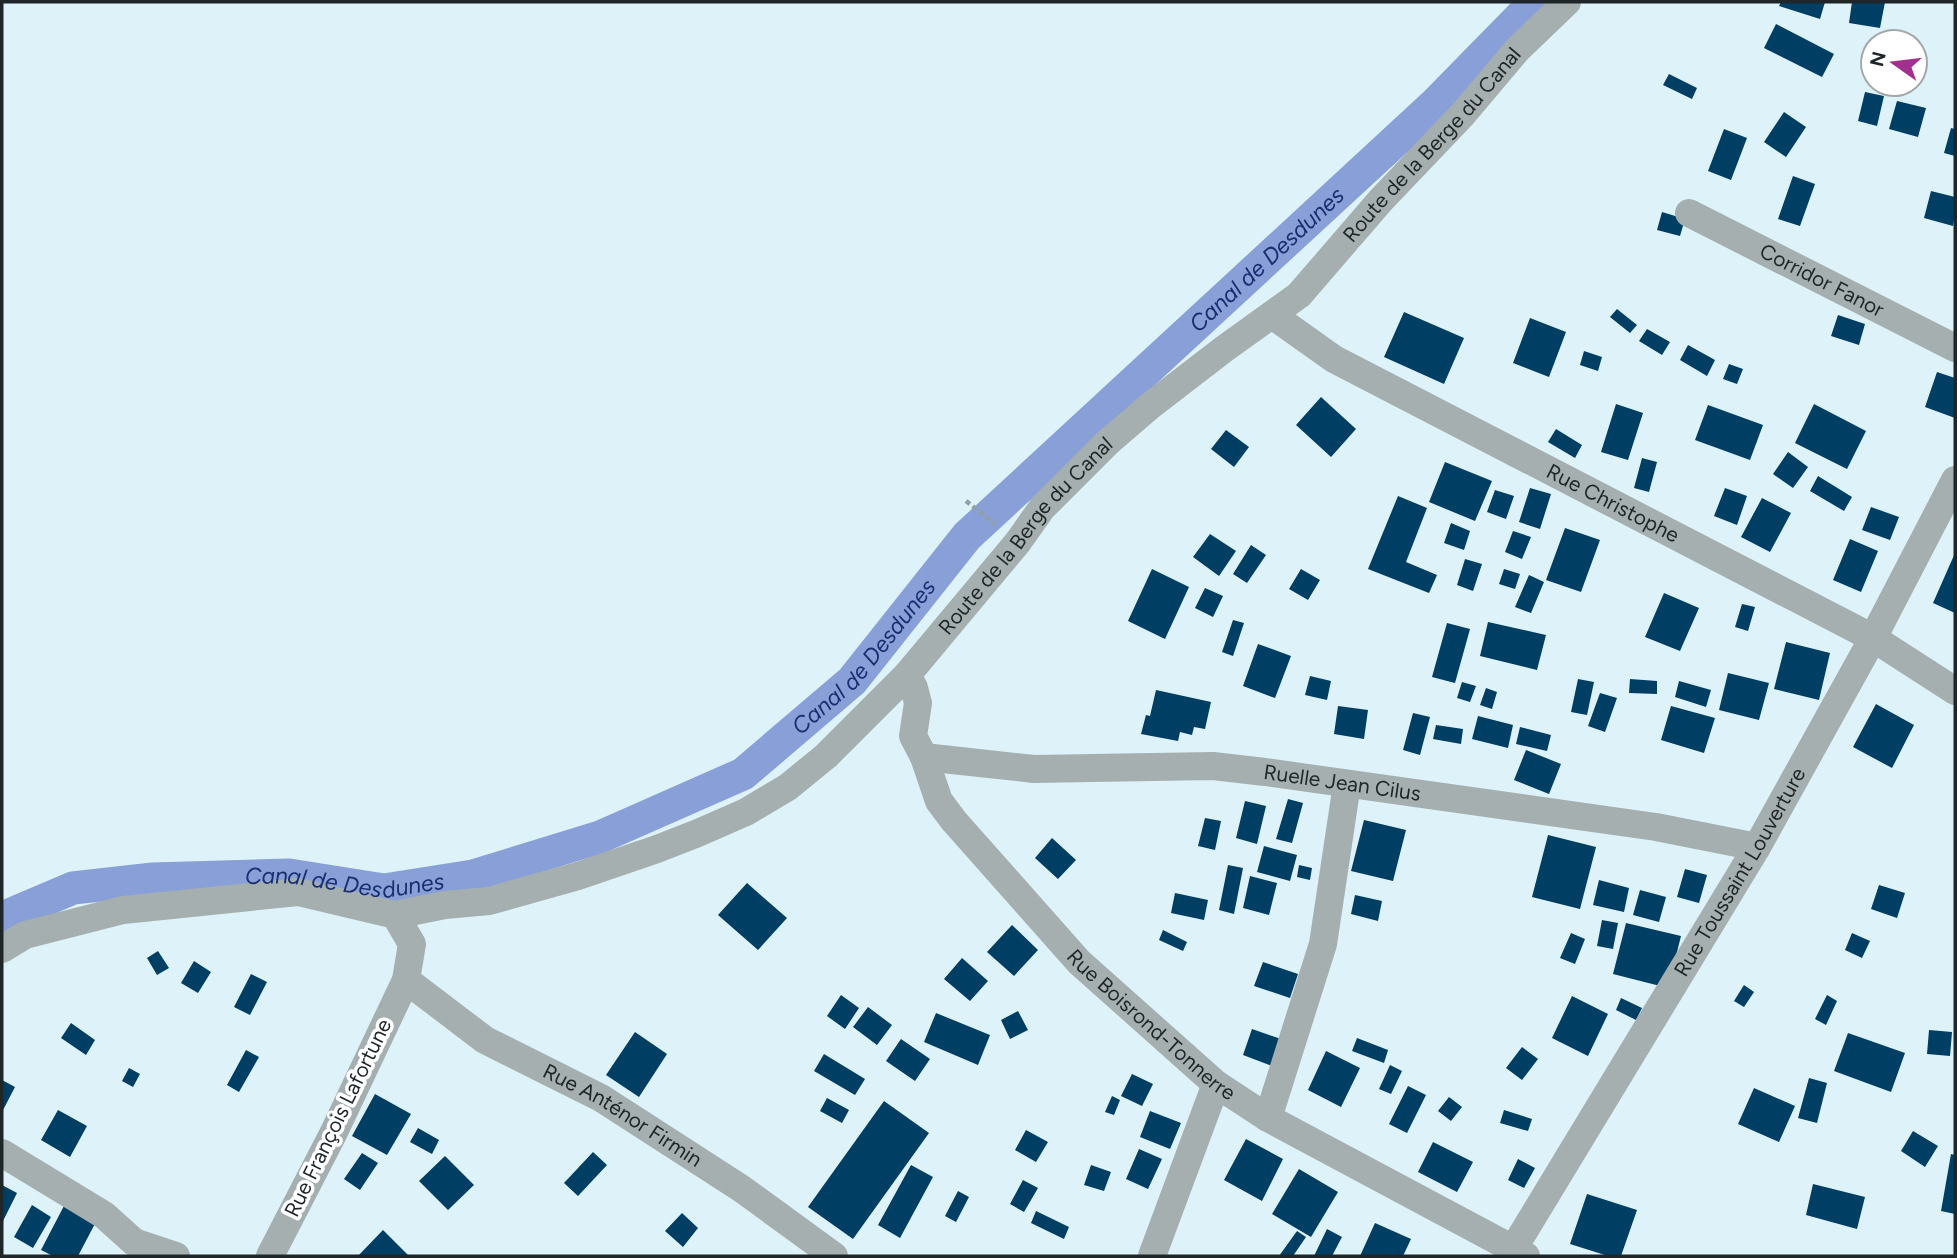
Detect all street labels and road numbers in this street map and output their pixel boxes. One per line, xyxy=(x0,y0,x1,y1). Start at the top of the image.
street label: Route de la Berge du Canal xyxy=(1337,42,1526,247)
street label: Corridor Fanor xyxy=(1756,238,1889,322)
street label: Route de la Berge du Canal xyxy=(933,431,1117,640)
street label: Rue Christophe xyxy=(1543,458,1684,548)
street label: Ruelle Jean Cilus xyxy=(1262,759,1422,806)
street label: Rue Toussaint Louverture xyxy=(1668,763,1811,981)
street label: Rue Boisrond-Tonnerre xyxy=(1062,944,1240,1105)
street label: Rue François Lafortune xyxy=(279,1015,396,1221)
street label: Rue Anténor Firmin xyxy=(539,1058,707,1172)

